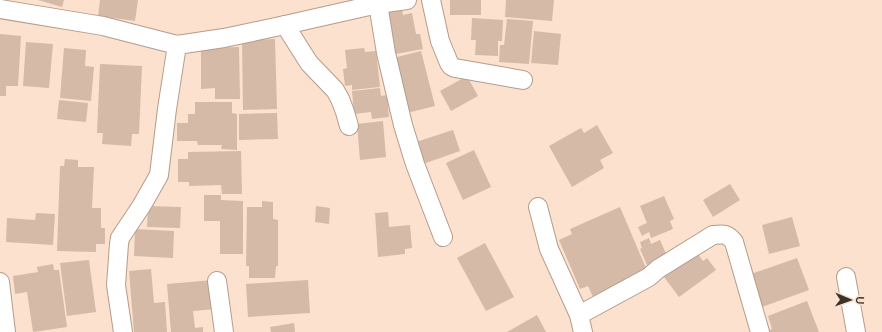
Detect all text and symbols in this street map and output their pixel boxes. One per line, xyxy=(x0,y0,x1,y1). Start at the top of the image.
north arrow xyxy=(830,280,870,320)
text: U xyxy=(853,296,868,305)

